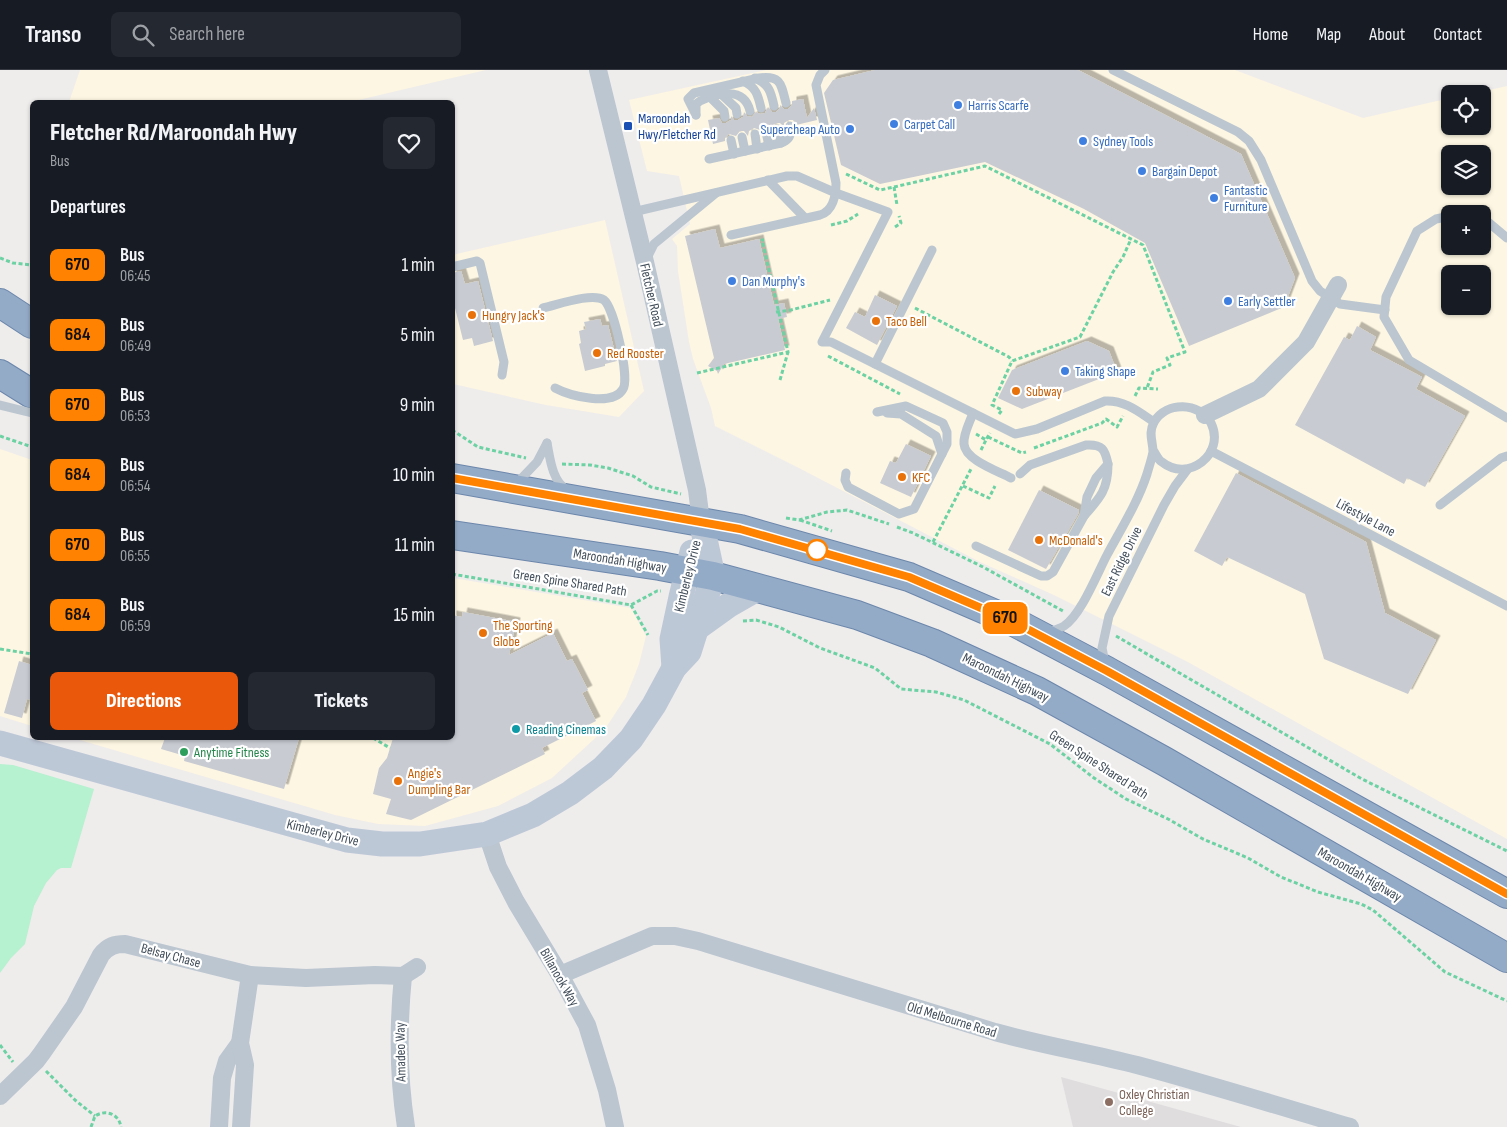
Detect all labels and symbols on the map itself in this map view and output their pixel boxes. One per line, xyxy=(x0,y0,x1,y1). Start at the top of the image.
place label: Harris Scarfe xyxy=(968,97,1029,114)
marker: Harris Scarfe xyxy=(952,99,964,111)
place label: Maroondah Hwy/Fletcher Rd xyxy=(638,110,716,143)
place label: Carpet Call xyxy=(904,116,955,133)
marker: Carpet Call xyxy=(888,118,900,130)
marker: Maroondah Hwy/Fletcher Rd xyxy=(622,120,634,132)
place label: Supercheap Auto xyxy=(760,121,840,138)
marker: Supercheap Auto xyxy=(844,123,856,135)
place label: Sydney Tools xyxy=(1093,133,1153,150)
marker: Sydney Tools xyxy=(1077,135,1089,147)
place label: Bargain Depot xyxy=(1152,163,1217,180)
marker: Bargain Depot xyxy=(1136,165,1148,177)
place label: Fantastic Furniture xyxy=(1224,182,1268,215)
marker: Fantastic Furniture xyxy=(1208,192,1220,204)
street label: Fletcher Road xyxy=(636,262,667,329)
place label: Dan Murphy's xyxy=(742,273,805,290)
marker: Dan Murphy's xyxy=(726,275,738,287)
place label: Early Settler xyxy=(1238,293,1296,310)
marker: Early Settler xyxy=(1222,295,1234,307)
place label: Hungry Jack's xyxy=(482,307,545,324)
marker: Hungry Jack's xyxy=(466,309,478,321)
place label: Taco Bell xyxy=(886,313,927,330)
marker: Taco Bell xyxy=(870,315,882,327)
place label: Red Rooster xyxy=(607,345,664,362)
marker: Red Rooster xyxy=(591,347,603,359)
place label: Taking Shape xyxy=(1075,363,1136,380)
marker: Taking Shape xyxy=(1059,365,1071,377)
place label: Subway xyxy=(1026,383,1063,400)
marker: Subway xyxy=(1010,385,1022,397)
place label: KFC xyxy=(912,469,931,486)
marker: KFC xyxy=(896,471,908,483)
street label: Lifestyle Lane xyxy=(1333,495,1398,540)
street label: East Ridge Drive xyxy=(1097,524,1146,599)
place label: McDonald's xyxy=(1049,532,1103,549)
marker: McDonald's xyxy=(1033,534,1045,546)
street label: Kimberley Drive xyxy=(670,538,705,614)
unlabelled marker xyxy=(806,539,828,561)
street label: Maroondah Highway xyxy=(572,545,668,576)
street label: Green Spine Shared Path xyxy=(512,565,628,600)
line badge: 670 xyxy=(976,602,1034,634)
place label: The Sporting Globe xyxy=(493,617,553,650)
marker: The Sporting Globe xyxy=(477,627,489,639)
street label: Maroondah Highway xyxy=(960,649,1052,706)
place label: Reading Cinemas xyxy=(526,721,606,738)
marker: Reading Cinemas xyxy=(510,723,522,735)
street label: Green Spine Shared Path xyxy=(1046,726,1151,803)
place label: Anytime Fitness xyxy=(193,744,269,761)
marker: Anytime Fitness xyxy=(178,746,190,758)
place label: Angie's Dumpling Bar xyxy=(407,765,471,798)
marker: Angie's Dumpling Bar xyxy=(392,775,404,787)
street label: Kimberley Drive xyxy=(285,815,361,850)
street label: Maroondah Highway xyxy=(1315,844,1405,906)
street label: Belsay Chase xyxy=(139,939,203,972)
street label: Billanook Way xyxy=(536,945,583,1010)
street label: Old Melbourne Road xyxy=(905,998,999,1041)
street label: Amadeo Way xyxy=(391,1021,410,1083)
place label: Oxley Christian College xyxy=(1119,1086,1190,1119)
marker: Oxley Christian College xyxy=(1103,1096,1115,1108)

